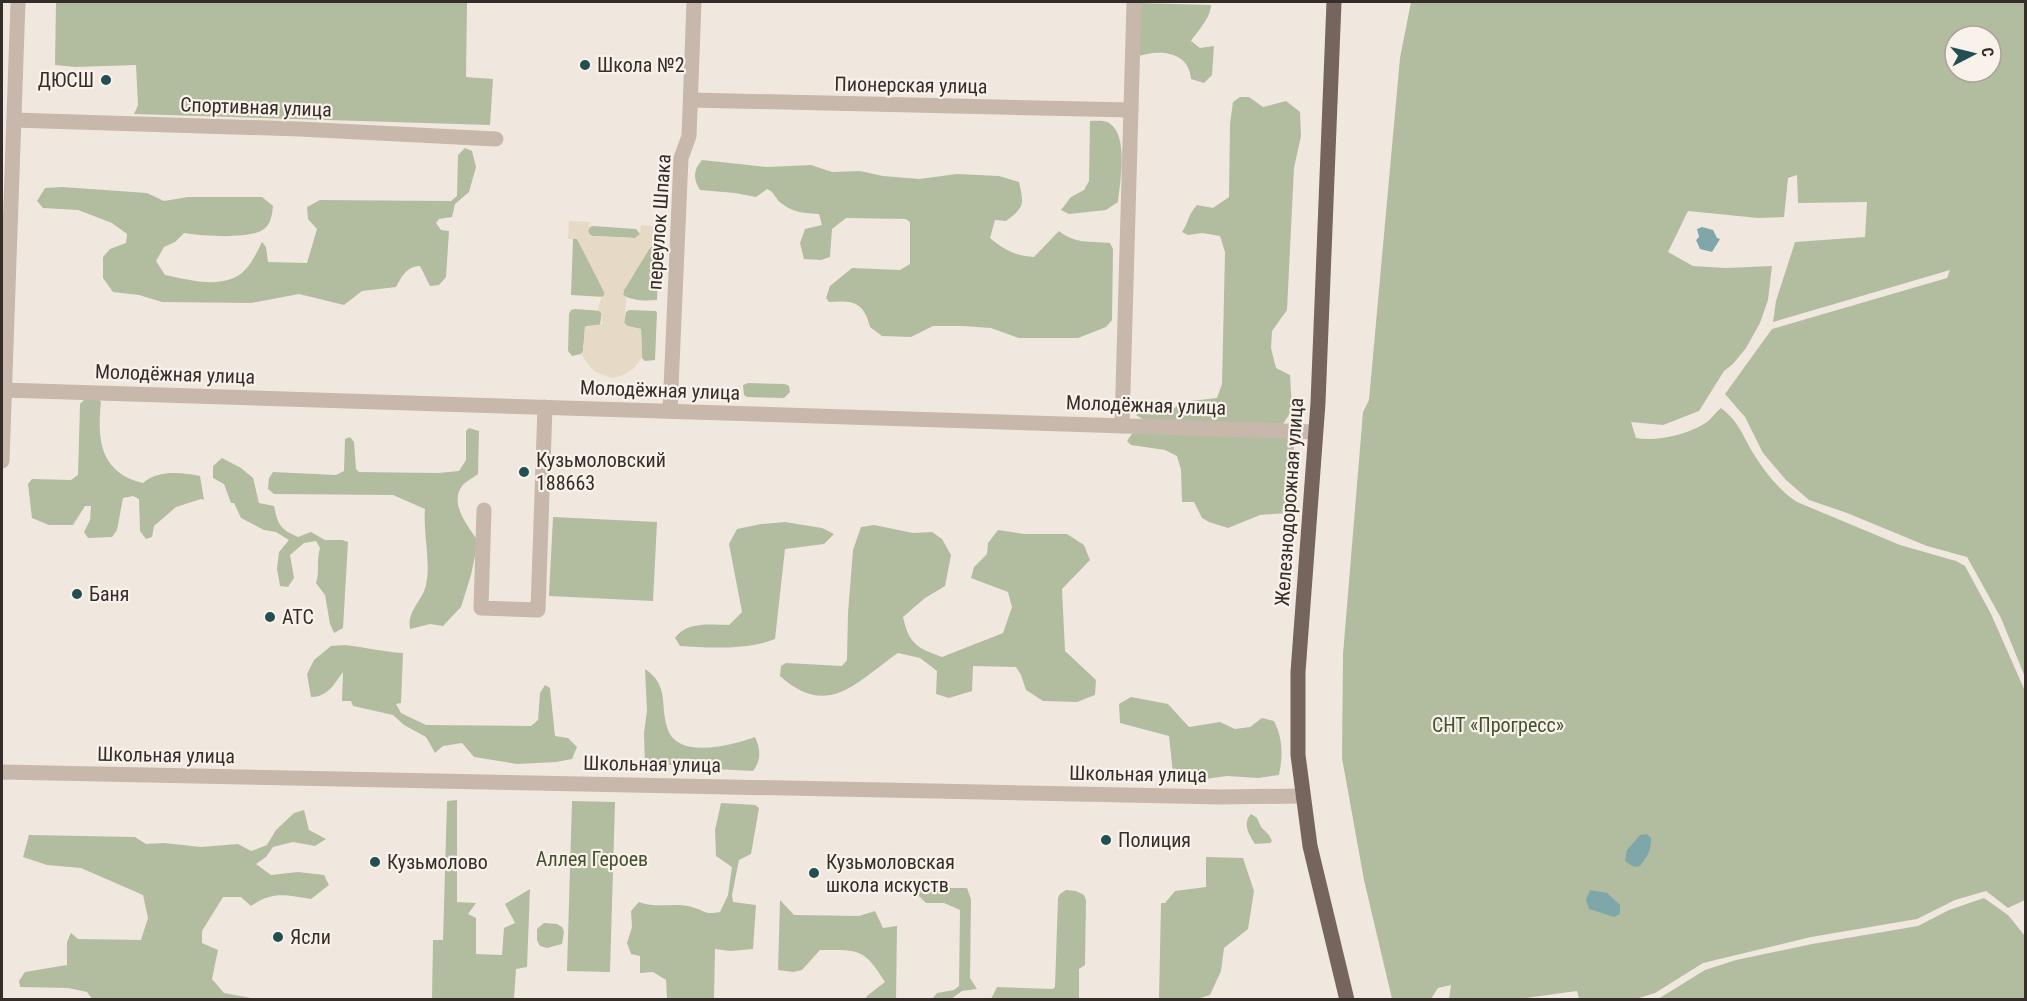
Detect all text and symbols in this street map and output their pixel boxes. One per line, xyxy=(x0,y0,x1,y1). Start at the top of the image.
north arrow xyxy=(1943,24,2003,84)
text: С xyxy=(1977,47,1997,58)
place label: Школа №2 xyxy=(597,53,685,77)
marker: Школа №2 xyxy=(578,58,592,72)
place label: ДЮСШ xyxy=(38,68,94,92)
street label: Пионерская улица xyxy=(834,72,988,98)
marker: ДЮСШ xyxy=(99,73,113,87)
street label: Спортивная улица xyxy=(180,92,332,122)
street label: переулок Шпака xyxy=(642,153,676,291)
street label: Молодёжная улица xyxy=(94,359,256,389)
street label: Молодёжная улица xyxy=(579,375,741,405)
street label: Молодёжная улица xyxy=(1065,390,1227,420)
street label: Железнодорожная улица xyxy=(1270,397,1308,607)
place label: Кузьмоловский 188663 xyxy=(536,448,666,495)
marker: Кузьмоловский 188663 xyxy=(517,465,531,479)
place label: Баня xyxy=(89,582,129,606)
marker: Баня xyxy=(70,587,84,601)
place label: АТС xyxy=(282,605,314,629)
marker: АТС xyxy=(263,610,277,624)
park label: СНТ «Прогресс» xyxy=(1432,713,1564,737)
street label: Школьная улица xyxy=(97,742,235,768)
street label: Школьная улица xyxy=(583,751,721,777)
street label: Школьная улица xyxy=(1069,761,1207,787)
place label: Полиция xyxy=(1118,828,1191,852)
marker: Полиция xyxy=(1099,833,1113,847)
park label: Аллея Героев xyxy=(536,847,648,871)
place label: Кузьмолово xyxy=(387,850,488,874)
place label: Кузьмоловская школа искуств xyxy=(826,850,955,897)
marker: Кузьмолово xyxy=(368,855,382,869)
marker: Кузьмоловская школа искуств xyxy=(807,866,821,880)
place label: Ясли xyxy=(290,925,331,949)
marker: Ясли xyxy=(271,930,285,944)

